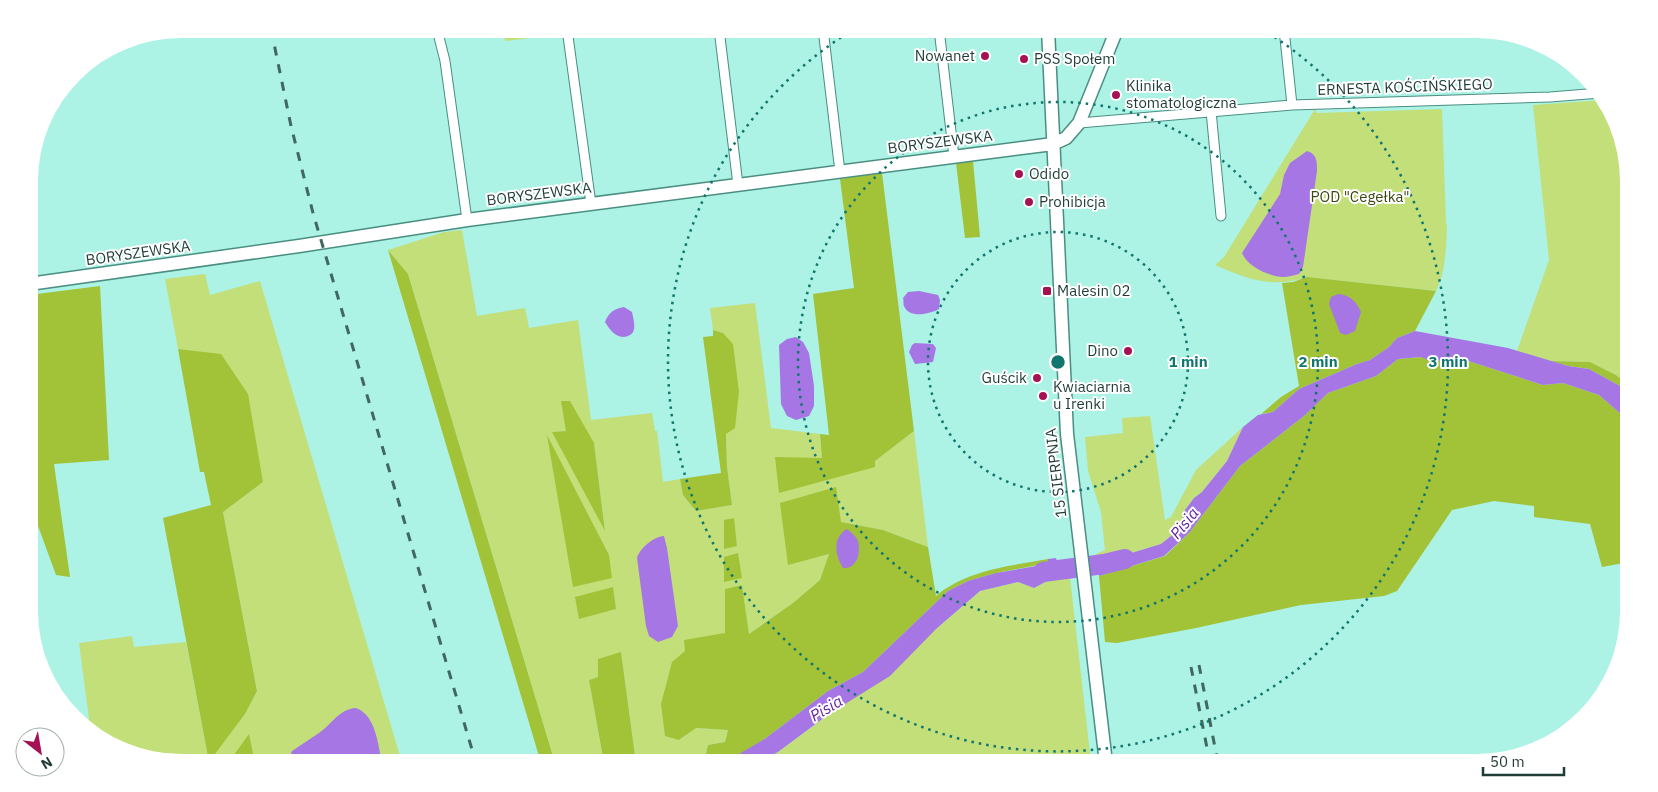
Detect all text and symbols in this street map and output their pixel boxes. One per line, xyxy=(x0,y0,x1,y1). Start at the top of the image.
place label: Nowanet xyxy=(915,46,975,65)
place label: PSS Społem xyxy=(1034,49,1115,68)
marker: Nowanet xyxy=(979,50,991,62)
marker: PSS Społem xyxy=(1018,53,1030,65)
street label: ERNESTA KOŚCIŃSKIEGO xyxy=(1317,74,1493,99)
place label: Klinika stomatologiczna xyxy=(1126,76,1237,112)
marker: Klinika stomatologiczna xyxy=(1110,89,1122,101)
street label: BORYSZEWSKA xyxy=(886,126,994,157)
place label: Odido xyxy=(1029,164,1069,183)
marker: Odido xyxy=(1013,168,1025,180)
street label: BORYSZEWSKA xyxy=(485,178,593,209)
park label: POD "Cegełka" xyxy=(1310,187,1410,206)
place label: Prohibicja xyxy=(1039,192,1106,211)
marker: Prohibicja xyxy=(1023,196,1035,208)
street label: BORYSZEWSKA xyxy=(84,236,192,269)
place label: Malesin 02 xyxy=(1057,281,1131,300)
marker: Malesin 02 xyxy=(1041,285,1053,297)
place label: Dino xyxy=(1087,341,1118,360)
marker: Dino xyxy=(1122,345,1134,357)
text: 1 min xyxy=(1168,352,1208,371)
text: 2 min xyxy=(1298,352,1338,371)
text: 3 min xyxy=(1428,352,1468,371)
centre of rings xyxy=(1049,353,1067,371)
place label: Guścik xyxy=(982,368,1027,387)
marker: Guścik xyxy=(1031,372,1043,384)
place label: Kwiaciarnia u Irenki xyxy=(1053,377,1131,413)
marker: Kwiaciarnia u Irenki xyxy=(1037,390,1049,402)
street label: 15 SIERPNIA xyxy=(1041,427,1070,519)
water label: Pisia xyxy=(1165,503,1203,543)
water label: Pisia xyxy=(806,690,846,726)
north arrow xyxy=(15,727,65,777)
scale bar xyxy=(1483,744,1564,776)
text: 50 m xyxy=(1490,752,1525,771)
text: N xyxy=(38,753,56,773)

